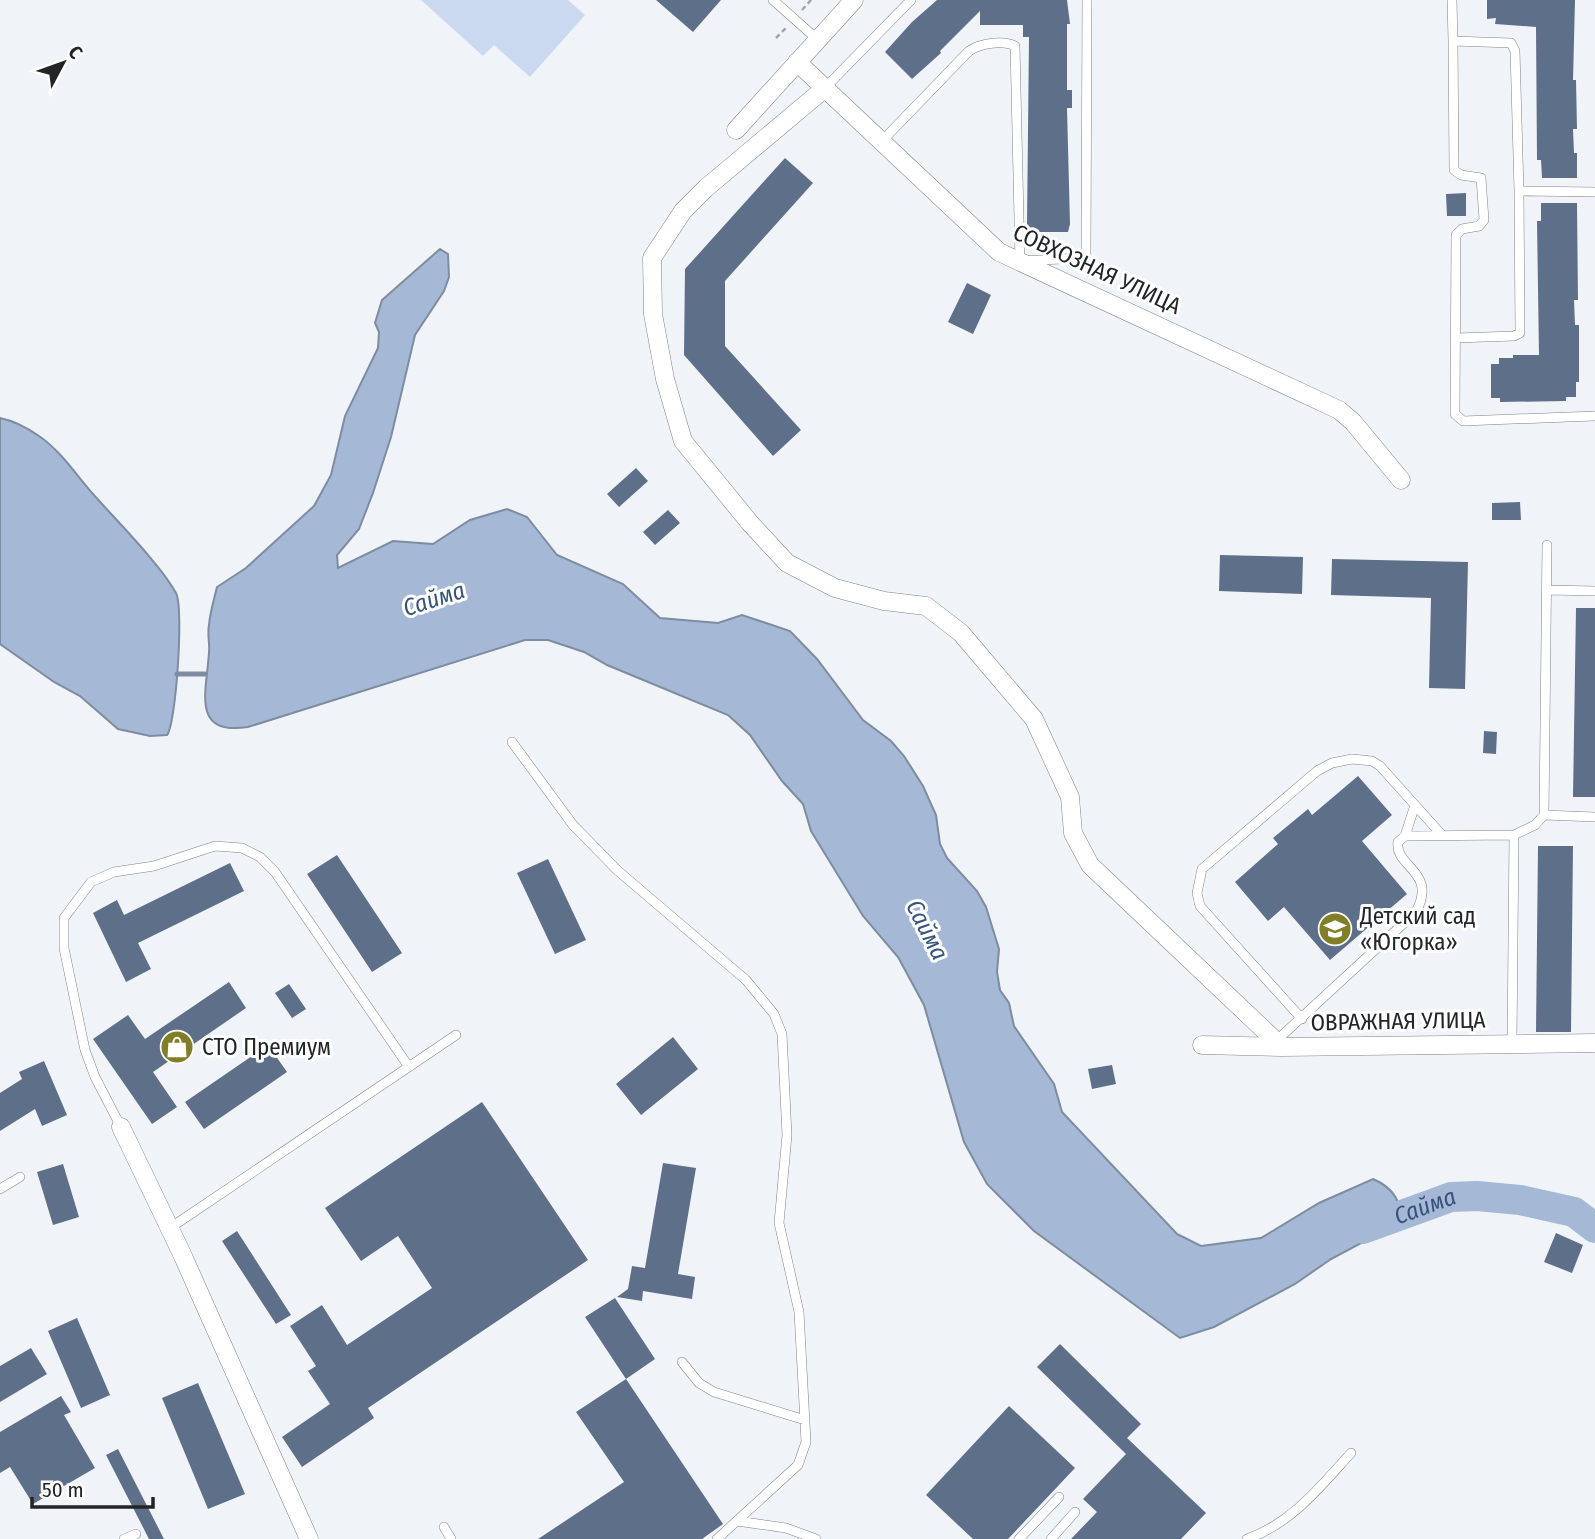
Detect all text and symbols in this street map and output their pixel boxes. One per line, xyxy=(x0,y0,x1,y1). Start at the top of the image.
north arrow xyxy=(28,28,98,98)
text: С xyxy=(64,41,87,64)
street label: СОВХОЗНАЯ УЛИЦА xyxy=(1009,218,1185,320)
water label: Сайма xyxy=(399,576,469,622)
water label: Сайма xyxy=(900,895,954,965)
place label: Детский сад «Югорка» xyxy=(1359,902,1476,956)
school or university icon: Детский сад «Югорка» xyxy=(1316,910,1354,948)
street label: ОВРАЖНАЯ УЛИЦА xyxy=(1310,1005,1486,1037)
shop icon: СТО Премиум xyxy=(158,1028,196,1066)
place label: СТО Премиум xyxy=(202,1033,331,1061)
water label: Сайма xyxy=(1390,1182,1460,1230)
scale bar xyxy=(32,1466,152,1510)
text: 50 m xyxy=(42,1477,84,1503)

